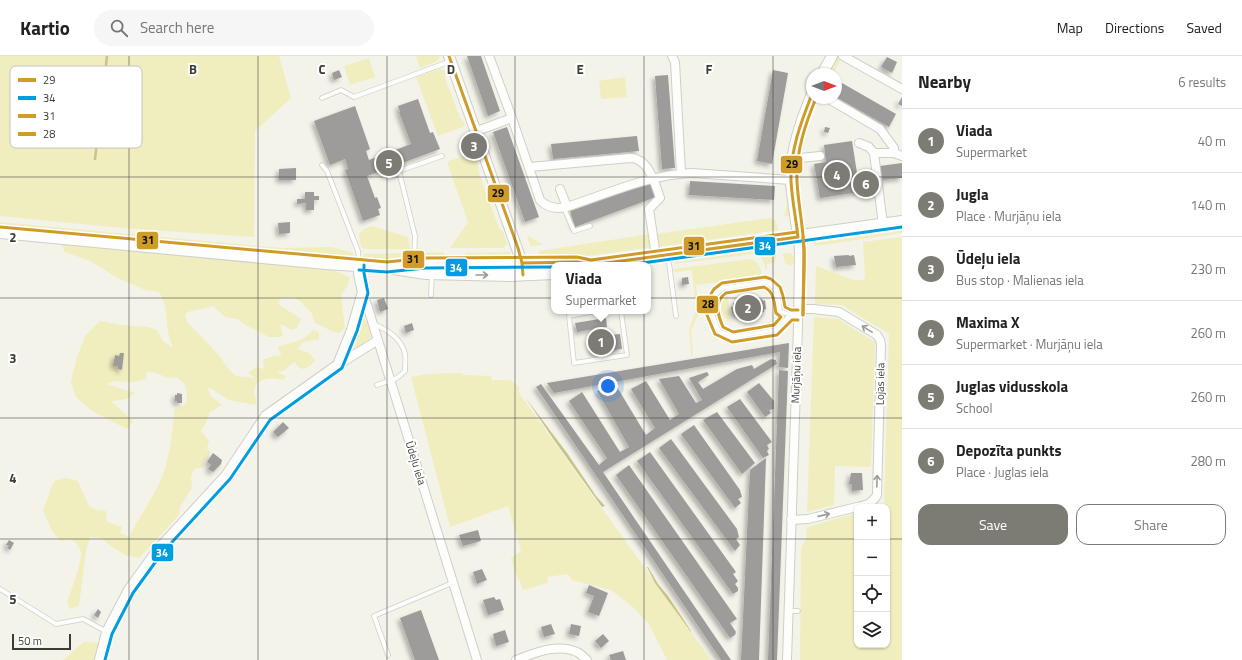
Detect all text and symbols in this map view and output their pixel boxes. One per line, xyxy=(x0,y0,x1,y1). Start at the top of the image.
search box xyxy=(94,10,374,46)
text: Kartio xyxy=(20,13,70,42)
text: Search here xyxy=(140,16,214,39)
icon: search xyxy=(108,17,130,39)
text: Map xyxy=(1057,17,1083,38)
text: Directions xyxy=(1105,17,1164,38)
text: Saved xyxy=(1186,17,1222,38)
text: B xyxy=(189,59,197,79)
text: C xyxy=(318,59,326,79)
text: D xyxy=(447,59,455,79)
text: E xyxy=(576,59,584,79)
text: F xyxy=(706,59,713,79)
legend xyxy=(10,66,142,148)
north arrow xyxy=(806,68,842,104)
text: Nearby xyxy=(918,69,971,95)
text: 29 xyxy=(43,72,55,88)
text: 6 results xyxy=(1178,72,1226,92)
text: 34 xyxy=(43,90,55,106)
text: 31 xyxy=(43,108,55,124)
text: Viada xyxy=(956,119,992,142)
text: 28 xyxy=(43,126,55,142)
pin: 3 xyxy=(461,131,487,161)
text: 1 xyxy=(927,131,935,151)
text: 40 m xyxy=(1198,131,1226,151)
text: Supermarket xyxy=(956,142,1027,162)
pin: 5 xyxy=(376,148,402,178)
line badge: 29 xyxy=(780,155,803,174)
text: 29 xyxy=(786,156,798,172)
pin: 4 xyxy=(824,160,850,190)
pin: 6 xyxy=(853,169,879,199)
text: Jugla xyxy=(956,183,989,206)
line badge: 29 xyxy=(487,184,510,203)
text: 29 xyxy=(492,185,504,201)
text: 2 xyxy=(927,195,935,215)
text: 140 m xyxy=(1190,195,1226,215)
text: Place · Murjāņu iela xyxy=(956,206,1061,226)
text: 2 xyxy=(9,227,17,247)
line badge: 31 xyxy=(136,231,159,250)
text: 31 xyxy=(142,232,154,248)
line badge: 31 xyxy=(683,236,705,256)
line badge: 34 xyxy=(754,236,776,256)
text: 31 xyxy=(688,238,700,254)
text: 34 xyxy=(759,238,771,254)
text: Ūdeļu iela xyxy=(956,247,1021,270)
line badge: 31 xyxy=(402,250,425,269)
text: 31 xyxy=(407,251,419,267)
line badge: 34 xyxy=(445,258,468,277)
text: 3 xyxy=(927,259,935,279)
text: 230 m xyxy=(1190,259,1226,279)
text: 34 xyxy=(450,260,462,276)
popup xyxy=(551,262,651,314)
text: Viada xyxy=(566,267,602,290)
text: Bus stop · Malienas iela xyxy=(956,270,1084,290)
one-way arrow xyxy=(475,271,488,279)
text: Supermarket xyxy=(566,290,636,310)
pin: 2 xyxy=(735,293,761,323)
line badge: 28 xyxy=(696,295,719,314)
text: 28 xyxy=(702,296,714,312)
text: Maxima X xyxy=(956,311,1020,334)
text: 4 xyxy=(927,323,935,343)
text: 260 m xyxy=(1190,323,1226,343)
one-way arrow xyxy=(861,325,873,333)
pin: 1 xyxy=(588,327,614,357)
text: Supermarket · Murjāņu iela xyxy=(956,334,1103,354)
street label: Murjāņu iela xyxy=(787,346,805,404)
text: 3 xyxy=(9,348,17,368)
street label: Lojas iela xyxy=(872,362,888,405)
text: Juglas vidusskola xyxy=(956,375,1068,398)
your location xyxy=(598,376,618,396)
text: 5 xyxy=(927,387,935,407)
text: 260 m xyxy=(1190,387,1226,407)
text: School xyxy=(956,398,992,418)
street label: Ūdeļu iela xyxy=(402,439,430,487)
text: Depozīta punkts xyxy=(956,439,1061,462)
text: 6 xyxy=(927,451,935,471)
text: 280 m xyxy=(1190,451,1226,471)
text: Place · Juglas iela xyxy=(956,462,1049,482)
text: 4 xyxy=(9,468,17,488)
one-way arrow xyxy=(874,475,881,488)
map controls xyxy=(854,504,890,648)
button: + xyxy=(854,504,890,540)
button: Save xyxy=(918,504,1068,545)
button: Share xyxy=(1076,504,1226,545)
one-way arrow xyxy=(818,511,831,519)
button: − xyxy=(854,540,890,576)
line badge: 34 xyxy=(151,543,174,562)
text: 34 xyxy=(156,545,168,561)
button: locate xyxy=(854,576,890,612)
text: 5 xyxy=(9,589,17,609)
button: layers xyxy=(854,612,890,648)
scale bar xyxy=(12,632,71,651)
text: 50 m xyxy=(18,633,42,649)

